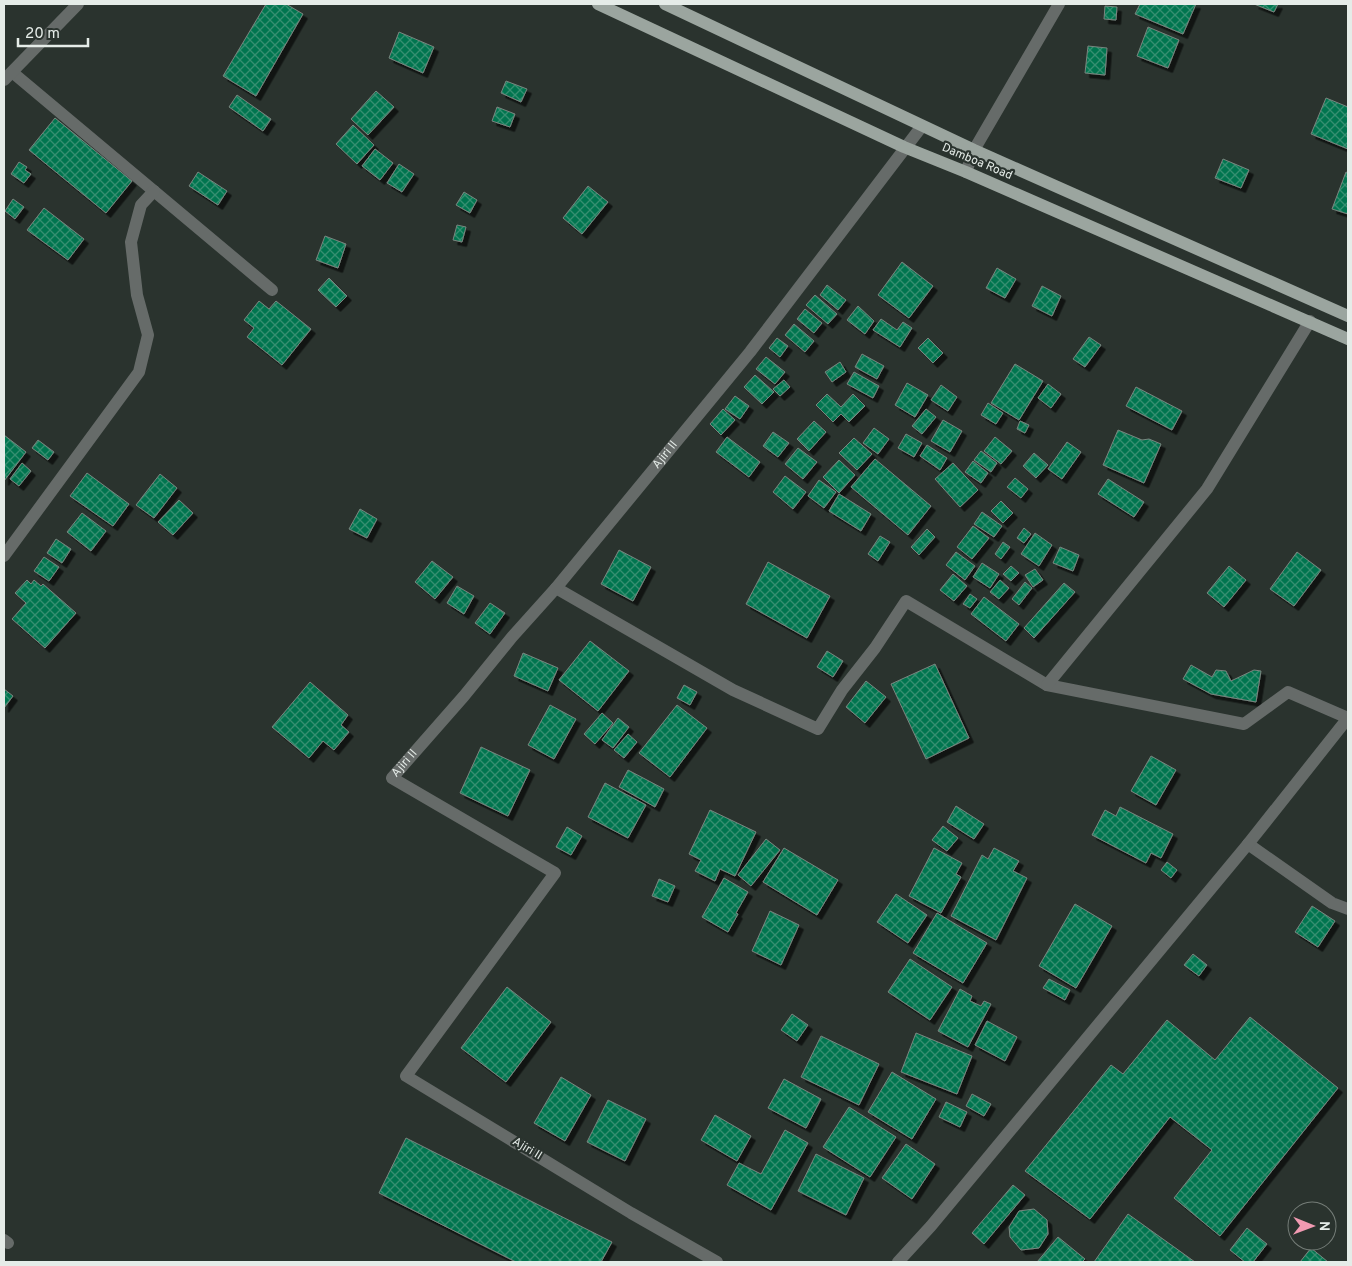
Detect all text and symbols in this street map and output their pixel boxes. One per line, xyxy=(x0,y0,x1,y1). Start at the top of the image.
scale bar xyxy=(18,15,88,47)
text: 20 m xyxy=(25,25,60,44)
street label: Damboa Road xyxy=(939,140,1015,184)
street label: Ajiri II xyxy=(649,438,682,473)
street label: Ajiri II xyxy=(388,746,421,781)
street label: Ajiri II xyxy=(509,1134,545,1164)
north arrow xyxy=(1287,1201,1337,1251)
text: N xyxy=(1315,1221,1332,1231)

